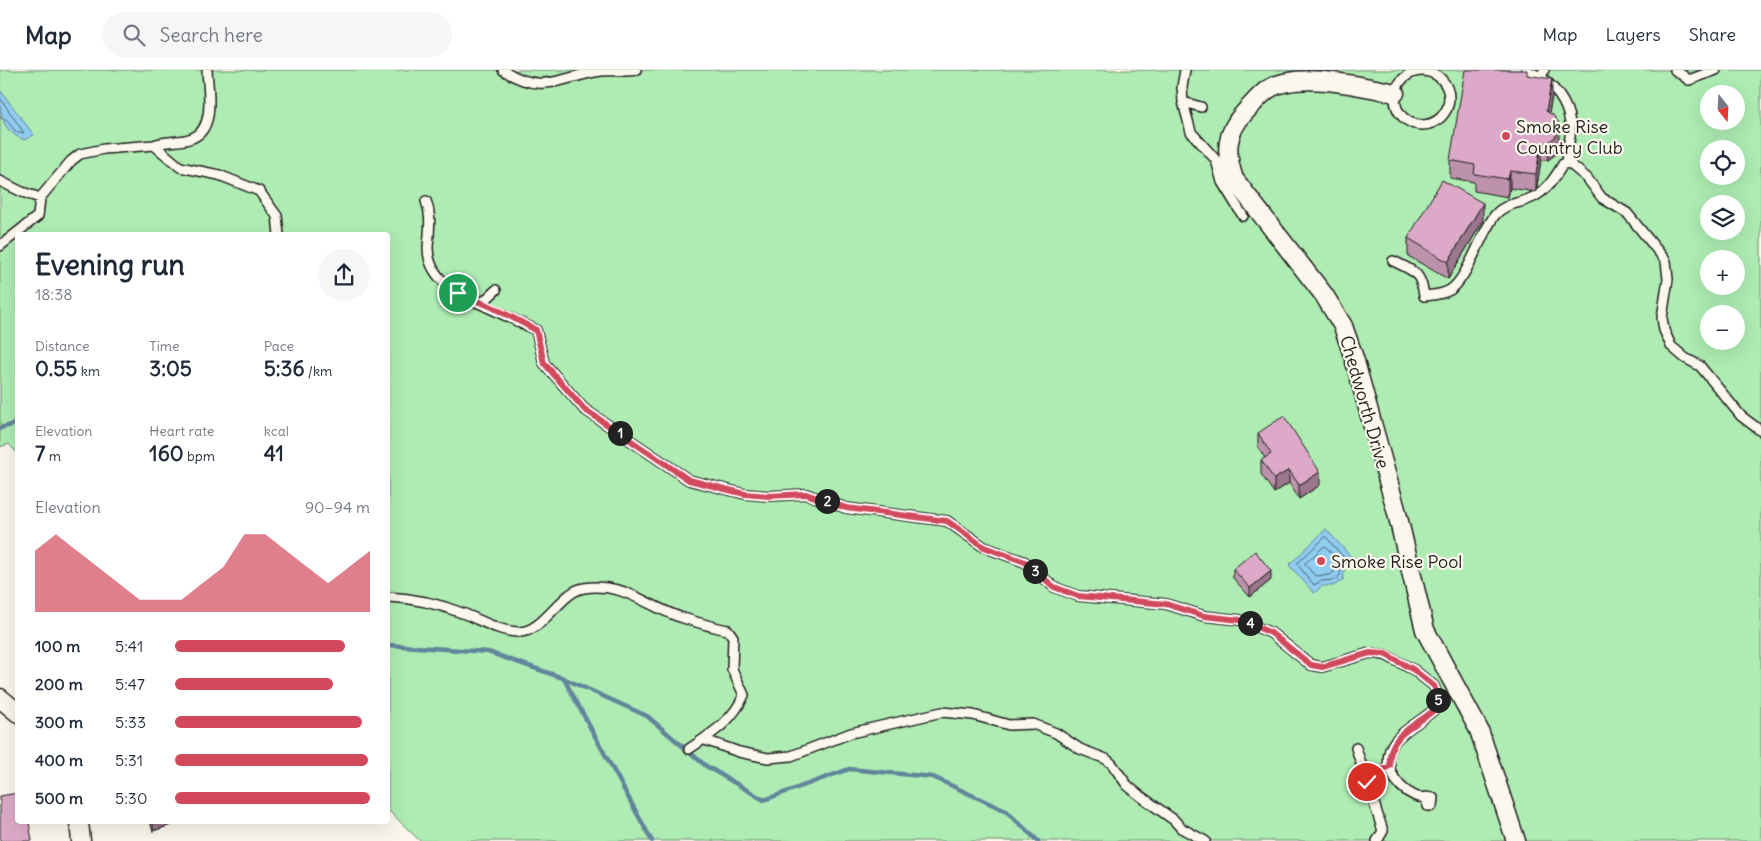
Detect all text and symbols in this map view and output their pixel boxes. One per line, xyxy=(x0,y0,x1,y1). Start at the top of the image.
search box xyxy=(102,12,452,57)
text: Map xyxy=(25,20,72,50)
icon: search xyxy=(120,21,148,49)
text: Search here xyxy=(160,23,263,47)
text: Map xyxy=(1542,23,1577,46)
text: Layers xyxy=(1605,23,1661,46)
text: Share xyxy=(1689,23,1736,46)
north arrow xyxy=(1700,85,1745,130)
map controls xyxy=(1700,85,1745,350)
place label: Smoke Rise Country Club xyxy=(1516,115,1623,159)
marker: Smoke Rise Country Club xyxy=(1500,130,1512,142)
button: locate xyxy=(1700,140,1745,185)
button: layers xyxy=(1700,195,1745,240)
text: Evening run xyxy=(35,247,185,283)
button: share xyxy=(318,249,370,301)
button: + xyxy=(1700,250,1745,295)
pin xyxy=(437,272,479,314)
icon: arrive xyxy=(444,279,472,307)
text: 18:38 xyxy=(35,284,73,304)
button: − xyxy=(1700,305,1745,350)
street label: Chedworth Drive xyxy=(1335,333,1395,471)
text: Distance xyxy=(35,337,90,355)
text: Time xyxy=(149,337,180,355)
text: Pace xyxy=(264,337,294,355)
text: 0.55 xyxy=(35,355,77,382)
text: 3:05 xyxy=(149,355,192,382)
text: 5:36 xyxy=(264,355,305,382)
text: km xyxy=(77,362,100,380)
text: /km xyxy=(305,362,332,380)
pin: 1 xyxy=(608,420,632,446)
text: Elevation xyxy=(35,422,92,440)
text: Heart rate xyxy=(149,422,214,440)
text: kcal xyxy=(264,422,289,440)
text: 1 xyxy=(618,424,623,442)
text: 7 xyxy=(35,440,45,467)
text: 160 xyxy=(149,440,184,467)
text: 41 xyxy=(264,440,284,467)
text: m xyxy=(45,447,61,465)
text: bpm xyxy=(184,447,215,465)
pin: 2 xyxy=(814,488,840,514)
text: 2 xyxy=(824,492,831,510)
text: Elevation xyxy=(35,497,101,517)
text: 90–94 m xyxy=(305,497,370,517)
place label: Smoke Rise Pool xyxy=(1331,550,1462,573)
marker: Smoke Rise Pool xyxy=(1315,555,1327,567)
pin: 3 xyxy=(1022,558,1048,584)
text: 3 xyxy=(1032,562,1039,580)
pin: 4 xyxy=(1238,610,1262,636)
text: 4 xyxy=(1246,614,1255,632)
text: 100 m xyxy=(35,636,80,656)
text: 5:41 xyxy=(115,636,143,656)
text: 200 m xyxy=(35,674,83,694)
text: 5:47 xyxy=(115,674,145,694)
pin: 5 xyxy=(1426,688,1450,712)
text: 5 xyxy=(1434,691,1443,709)
text: 300 m xyxy=(35,712,83,732)
text: 5:33 xyxy=(115,712,146,732)
text: 400 m xyxy=(35,750,83,770)
text: 5:31 xyxy=(115,750,143,770)
pin xyxy=(1346,761,1388,803)
icon: check xyxy=(1353,768,1381,796)
text: 500 m xyxy=(35,788,83,808)
text: 5:30 xyxy=(115,788,147,808)

